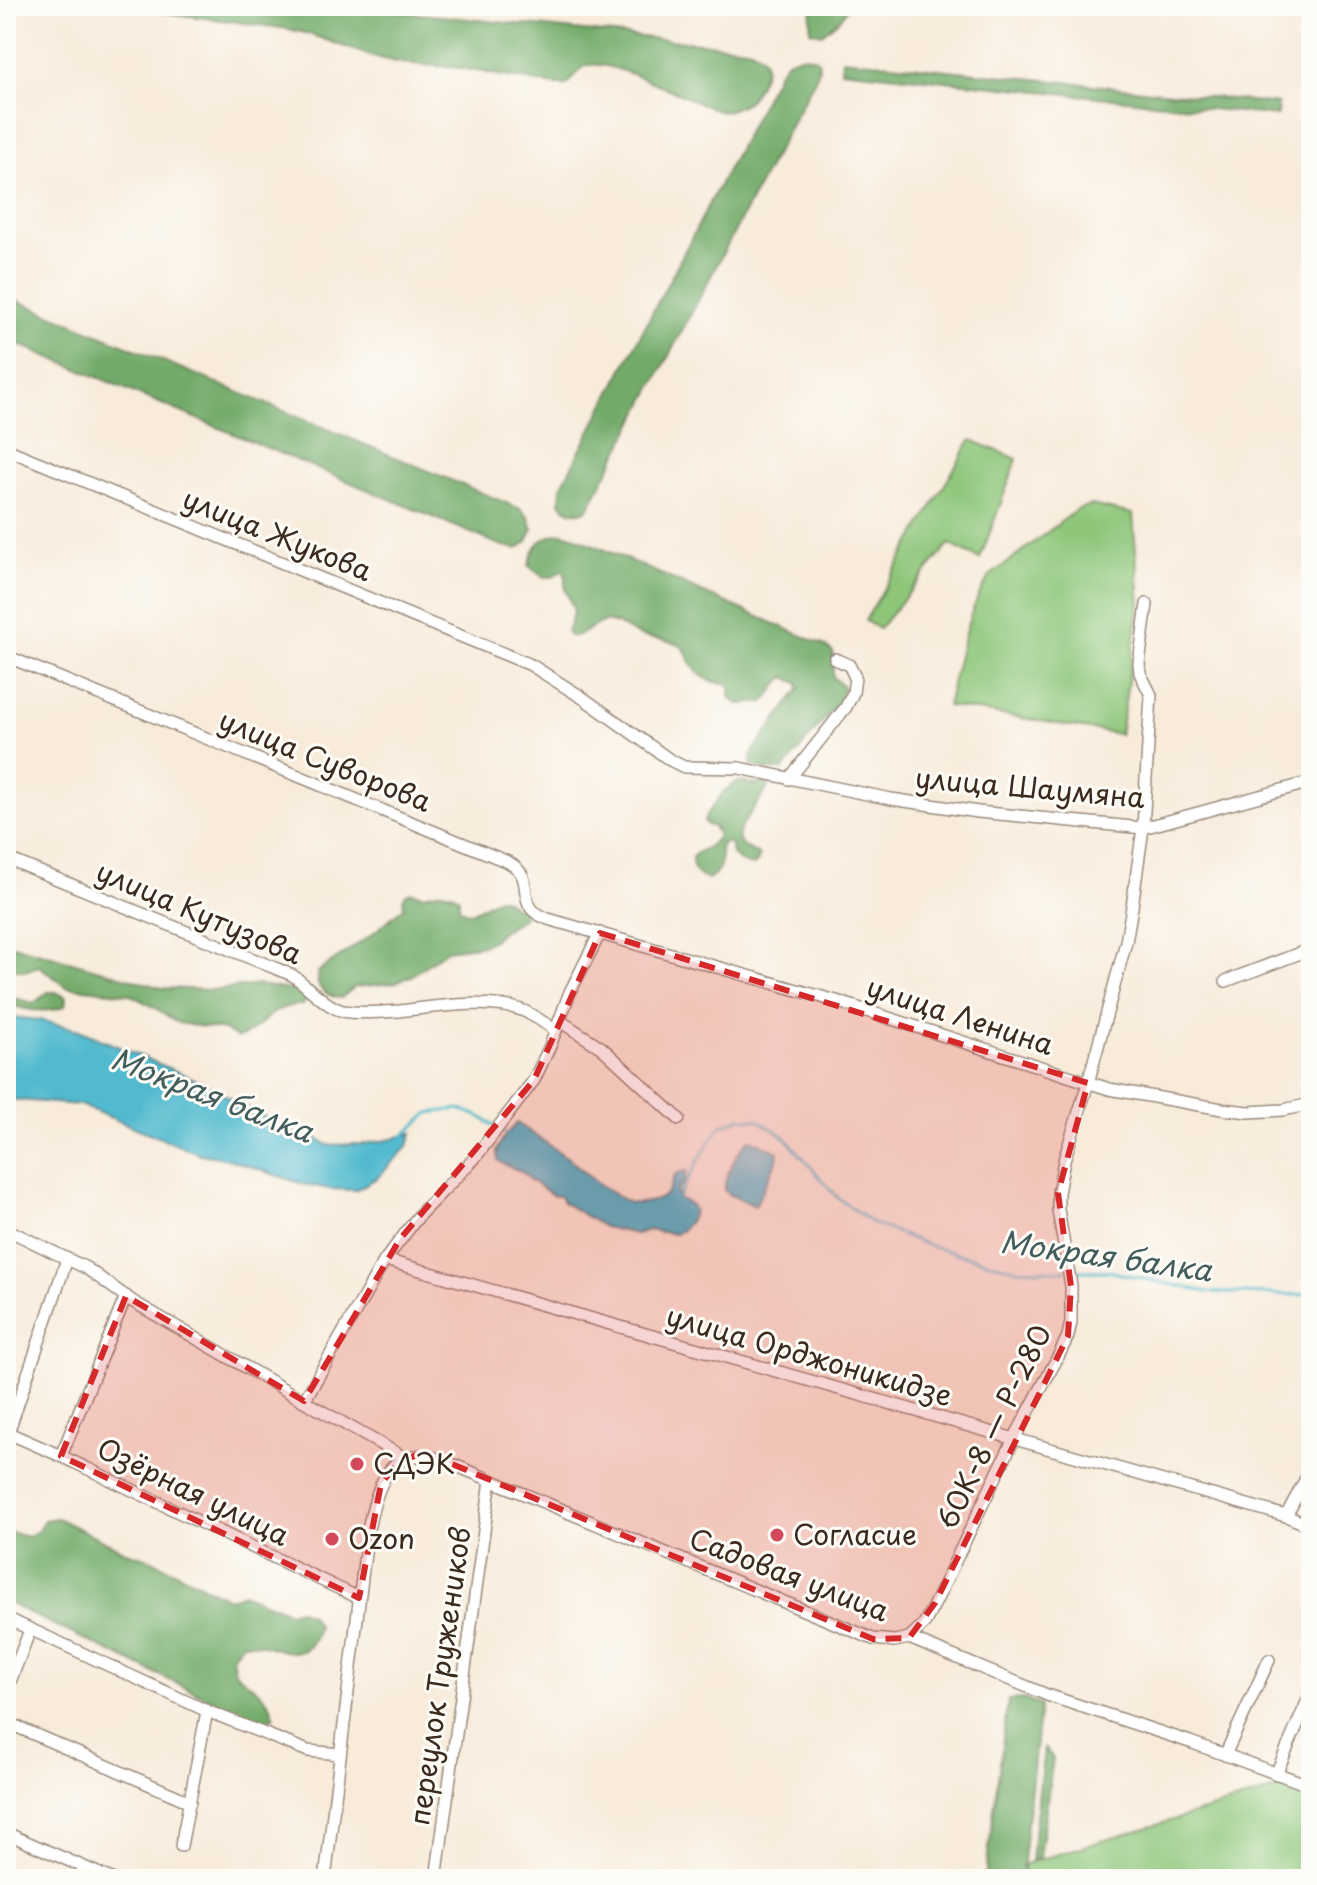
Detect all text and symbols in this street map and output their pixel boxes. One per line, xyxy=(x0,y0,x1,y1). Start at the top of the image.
street label: улица Жукова xyxy=(176,476,379,591)
street label: улица Суворова xyxy=(213,697,439,822)
street label: улица Шаумяна xyxy=(913,755,1147,818)
street label: улица Кутузова xyxy=(90,849,310,975)
street label: улица Ленина xyxy=(861,964,1060,1065)
water label: Мокрая балка xyxy=(105,1035,322,1153)
water label: Мокрая балка xyxy=(998,1217,1216,1292)
street label: улица Орджоникидзе xyxy=(661,1293,957,1416)
street label: 60К-8 — Р-280 xyxy=(924,1317,1061,1536)
street label: Озёрная улица xyxy=(90,1426,297,1556)
place label: СДЭК xyxy=(373,1441,455,1484)
marker: СДЭК xyxy=(348,1455,366,1473)
place label: Согласие xyxy=(793,1512,917,1555)
place label: Ozon xyxy=(348,1516,415,1559)
street label: Садовая улица xyxy=(683,1516,896,1632)
street label: переулок Тружеников xyxy=(396,1524,481,1828)
marker: Согласие xyxy=(768,1526,786,1544)
marker: Ozon xyxy=(323,1530,341,1548)

